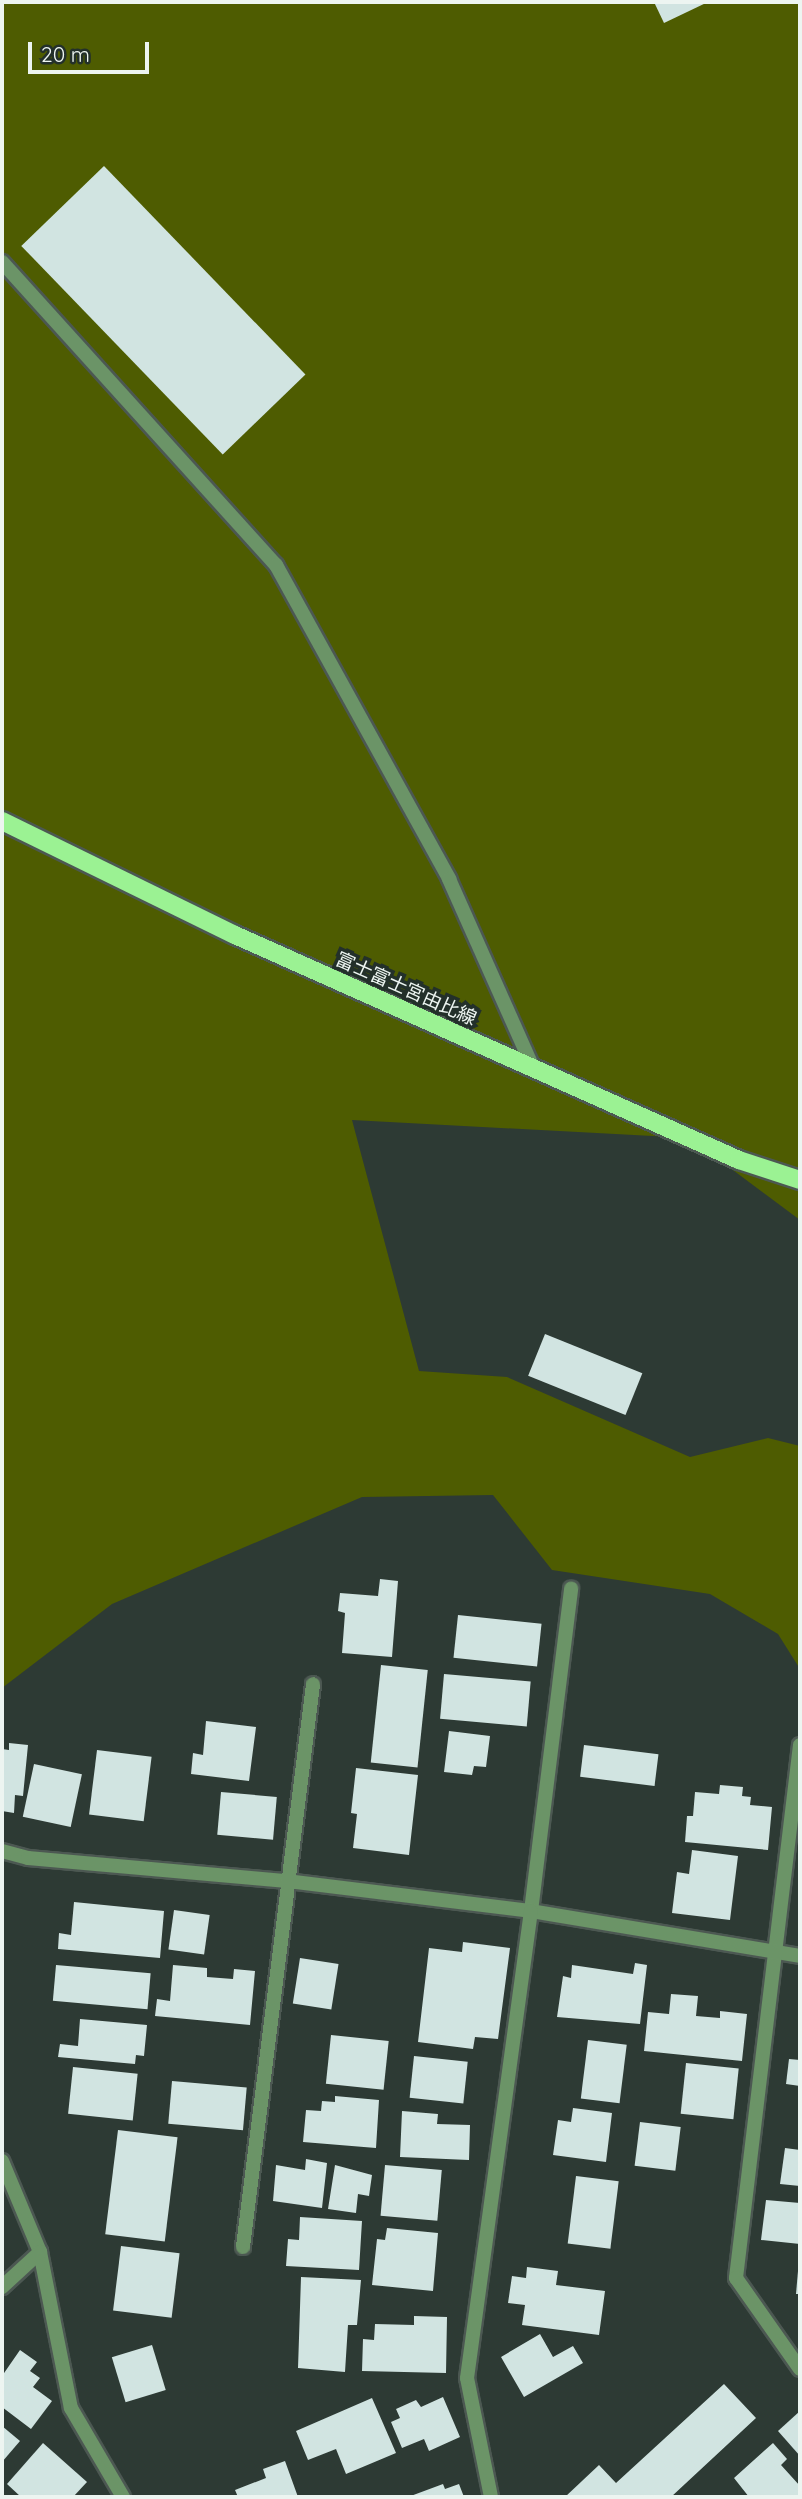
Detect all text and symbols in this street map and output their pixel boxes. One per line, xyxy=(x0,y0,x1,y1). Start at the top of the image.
scale bar xyxy=(32,28,152,72)
text: 20 m xyxy=(41,41,90,67)
street label: 富士富士宮由比線 xyxy=(332,948,480,1030)

